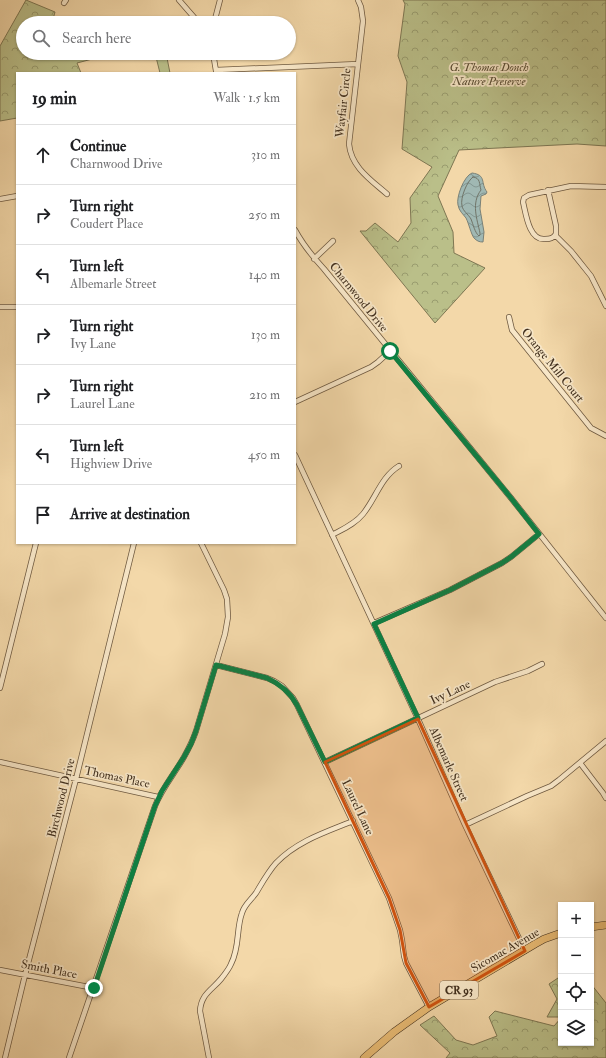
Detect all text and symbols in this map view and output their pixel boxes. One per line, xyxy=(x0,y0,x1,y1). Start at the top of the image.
search box xyxy=(16,16,296,60)
icon: search xyxy=(30,27,52,49)
text: Search here xyxy=(62,29,131,48)
park label: G. Thomas Donch Nature Preserve xyxy=(449,60,529,89)
street label: Wayfair Circle xyxy=(332,68,355,139)
text: 19 min xyxy=(32,88,77,109)
text: Walk · 1.5 km xyxy=(213,90,280,106)
text: Continue xyxy=(70,137,126,156)
icon: ahead xyxy=(32,144,54,166)
text: 310 m xyxy=(251,147,280,163)
text: Charnwood Drive xyxy=(70,156,162,172)
text: Turn right xyxy=(70,197,133,216)
icon: right xyxy=(32,204,54,226)
text: 250 m xyxy=(248,207,280,223)
text: Coudert Place xyxy=(70,216,143,232)
text: Turn left xyxy=(70,257,124,276)
street label: Charnwood Drive xyxy=(326,259,391,335)
icon: left xyxy=(32,264,54,286)
text: 140 m xyxy=(249,267,280,283)
text: Albemarle Street xyxy=(70,276,156,292)
text: Turn right xyxy=(70,317,133,336)
icon: right xyxy=(32,324,54,346)
street label: Orange Mill Court xyxy=(518,325,587,406)
text: 130 m xyxy=(251,327,280,343)
text: Ivy Lane xyxy=(70,336,116,352)
route start xyxy=(381,342,399,360)
text: Turn right xyxy=(70,377,133,396)
icon: right xyxy=(32,384,54,406)
text: 210 m xyxy=(249,387,280,403)
text: Laurel Lane xyxy=(70,396,135,412)
text: Turn left xyxy=(70,437,124,456)
icon: left xyxy=(32,444,54,466)
text: 450 m xyxy=(248,447,280,463)
text: Highview Drive xyxy=(70,456,152,472)
icon: arrive xyxy=(32,504,54,526)
text: Arrive at destination xyxy=(70,505,190,524)
street label: Ivy Lane xyxy=(428,677,473,708)
street label: Albemarle Street xyxy=(425,724,472,804)
street label: Birchwood Drive xyxy=(44,757,79,839)
street label: Thomas Place xyxy=(83,763,151,792)
street label: Laurel Lane xyxy=(338,777,377,837)
map controls xyxy=(558,902,594,1046)
button: + xyxy=(558,902,594,938)
street label: Sicomac Avenue xyxy=(468,925,542,976)
button: − xyxy=(558,938,594,974)
street label: Smith Place xyxy=(20,957,78,982)
button: locate xyxy=(558,974,594,1010)
route end xyxy=(85,979,103,997)
road number: CR 93 xyxy=(440,981,478,999)
button: layers xyxy=(558,1010,594,1046)

